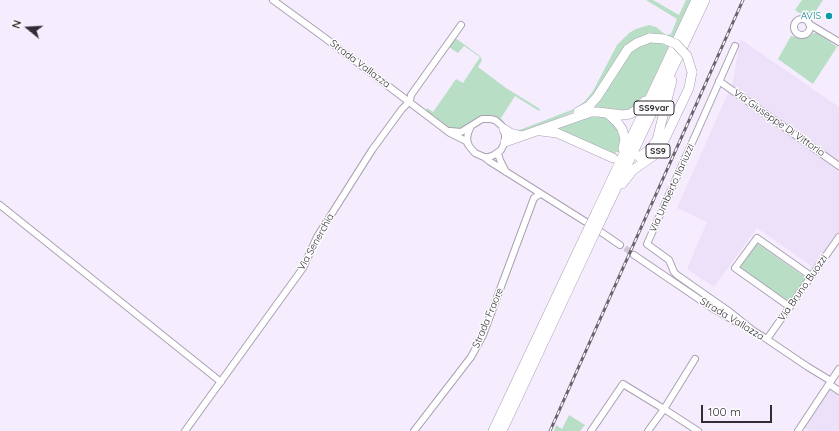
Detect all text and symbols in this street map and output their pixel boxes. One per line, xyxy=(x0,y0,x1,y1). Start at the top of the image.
north arrow xyxy=(8,8,48,48)
place label: AVIS xyxy=(801,10,821,22)
marker: AVIS xyxy=(824,11,834,21)
text: N xyxy=(9,18,24,30)
street label: Strada Vallazza xyxy=(327,37,393,91)
street label: Via Giuseppe Di Vittorio xyxy=(731,87,827,159)
road number: SS9var xyxy=(634,101,674,115)
street label: Via Umberto Ilariuzzi xyxy=(647,142,697,234)
road number: SS9 xyxy=(646,144,670,158)
street label: Via Senerchia xyxy=(295,212,337,272)
street label: Via Bruno Buozzi xyxy=(776,253,830,323)
street label: Strada Fraore xyxy=(470,286,506,350)
street label: Strada Vallazza xyxy=(698,295,766,343)
scale bar xyxy=(703,397,774,423)
text: 100 m xyxy=(708,404,741,419)

